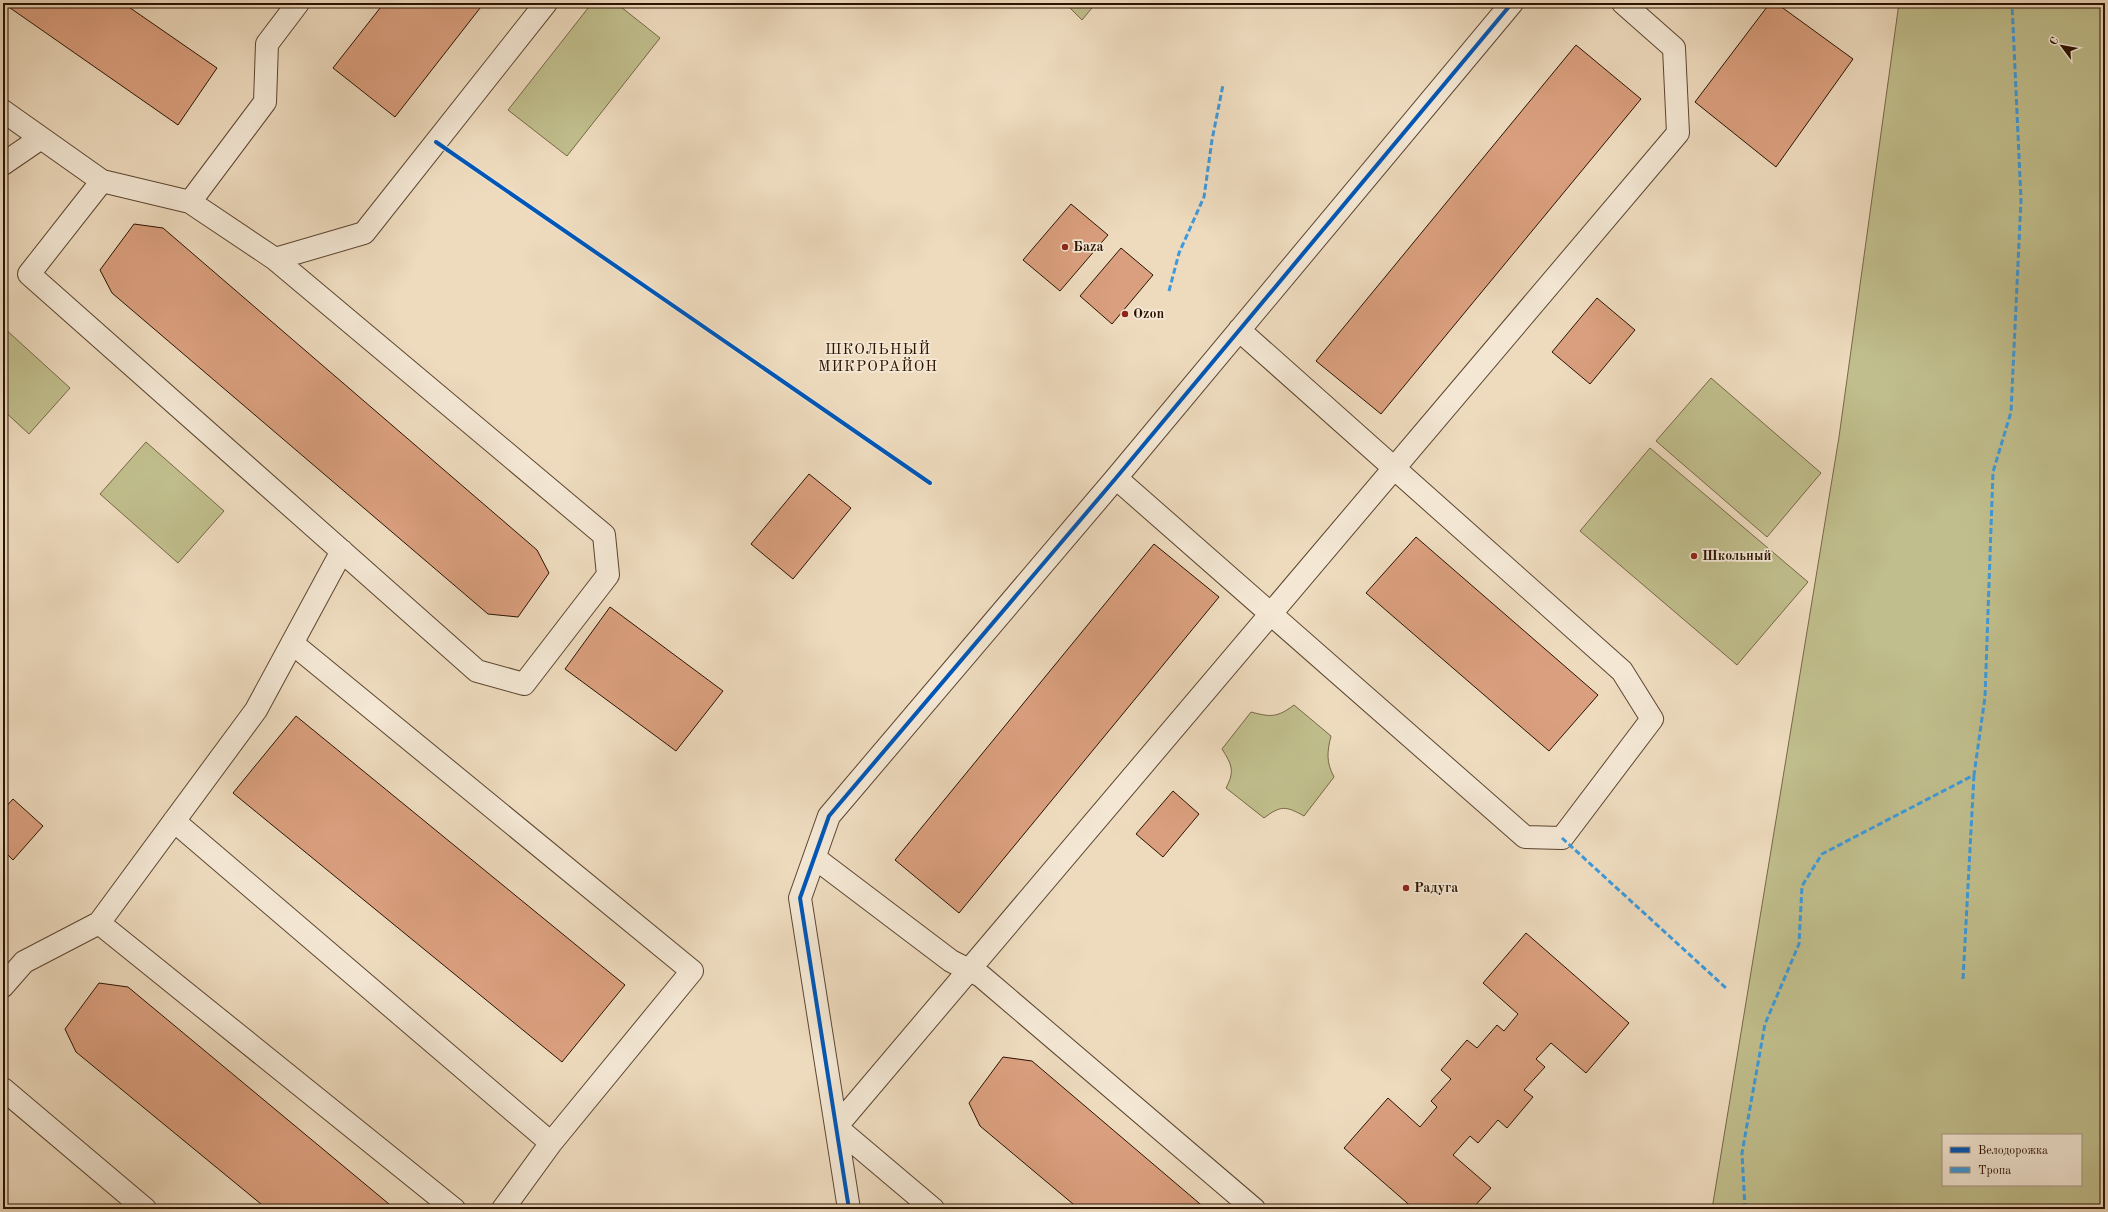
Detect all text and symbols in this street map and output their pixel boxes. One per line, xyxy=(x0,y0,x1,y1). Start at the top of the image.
north arrow xyxy=(2042,26,2082,66)
text: С xyxy=(2048,36,2061,47)
place label: Баza xyxy=(1073,240,1104,254)
marker: Баza xyxy=(1060,242,1070,252)
place label: Ozon xyxy=(1133,307,1164,321)
marker: Ozon xyxy=(1120,309,1130,319)
district label: ШКОЛЬНЫЙ МИКРОРАЙОН xyxy=(818,339,938,375)
place label: Школьный xyxy=(1702,549,1772,563)
marker: Школьный xyxy=(1689,551,1699,561)
place label: Радуга xyxy=(1414,881,1458,895)
marker: Радуга xyxy=(1401,883,1411,893)
legend xyxy=(1942,1134,2082,1186)
text: Велодорожка xyxy=(1978,1145,2048,1157)
text: Тропа xyxy=(1978,1165,2011,1177)

